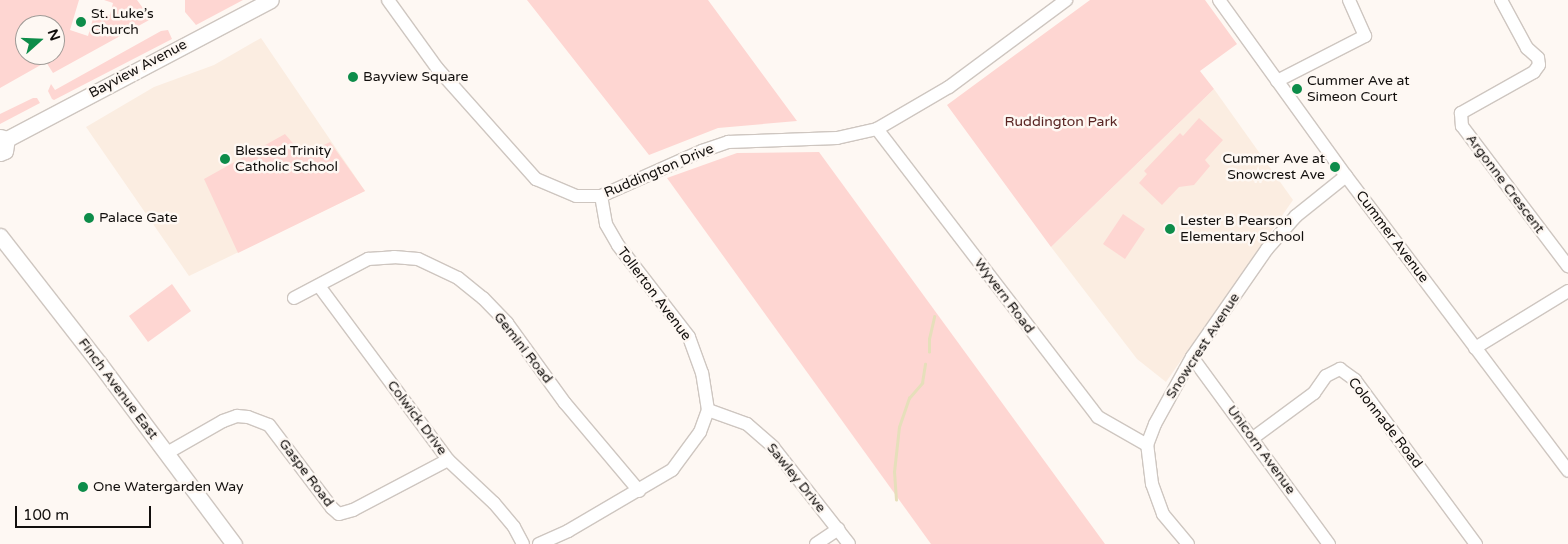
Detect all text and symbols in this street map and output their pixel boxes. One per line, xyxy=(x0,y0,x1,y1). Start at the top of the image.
place label: St. Luke’s Church xyxy=(91,6,154,38)
north arrow xyxy=(15,15,65,65)
marker: St. Luke’s Church xyxy=(75,16,87,28)
text: N xyxy=(44,27,64,43)
street label: Bayview Avenue xyxy=(86,36,190,102)
place label: Bayview Square xyxy=(363,69,468,85)
marker: Bayview Square xyxy=(347,71,359,83)
place label: Cummer Ave at Simeon Court xyxy=(1307,73,1410,105)
marker: Cummer Ave at Simeon Court xyxy=(1291,83,1303,95)
park label: Ruddington Park xyxy=(1005,114,1117,130)
street label: Argonne Crescent xyxy=(1462,131,1548,237)
street label: Ruddington Drive xyxy=(602,140,716,202)
place label: Blessed Trinity Catholic School xyxy=(235,143,338,176)
place label: Cummer Ave at Snowcrest Ave xyxy=(1222,151,1325,184)
marker: Blessed Trinity Catholic School xyxy=(219,153,231,165)
marker: Cummer Ave at Snowcrest Ave xyxy=(1329,161,1341,173)
street label: Cummer Avenue xyxy=(1352,188,1432,286)
place label: Palace Gate xyxy=(99,210,178,226)
marker: Palace Gate xyxy=(83,212,95,224)
place label: Lester B Pearson Elementary School xyxy=(1180,213,1304,246)
marker: Lester B Pearson Elementary School xyxy=(1164,223,1176,235)
street label: Tollerton Avenue xyxy=(613,244,695,344)
street label: Wyvern Road xyxy=(970,255,1038,337)
street label: Snowcrest Avenue xyxy=(1163,290,1243,402)
street label: Gemini Road xyxy=(490,309,556,387)
street label: Finch Avenue East xyxy=(74,335,162,443)
street label: Colonnade Road xyxy=(1344,374,1426,472)
street label: Colwick Drive xyxy=(383,377,451,459)
street label: Unicorn Avenue xyxy=(1223,402,1299,498)
street label: Gaspe Road xyxy=(275,436,337,510)
street label: Sawley Drive xyxy=(763,440,829,516)
place label: One Watergarden Way xyxy=(93,479,244,495)
marker: One Watergarden Way xyxy=(77,481,89,493)
scale bar xyxy=(18,496,154,528)
text: 100 m xyxy=(23,506,69,524)

